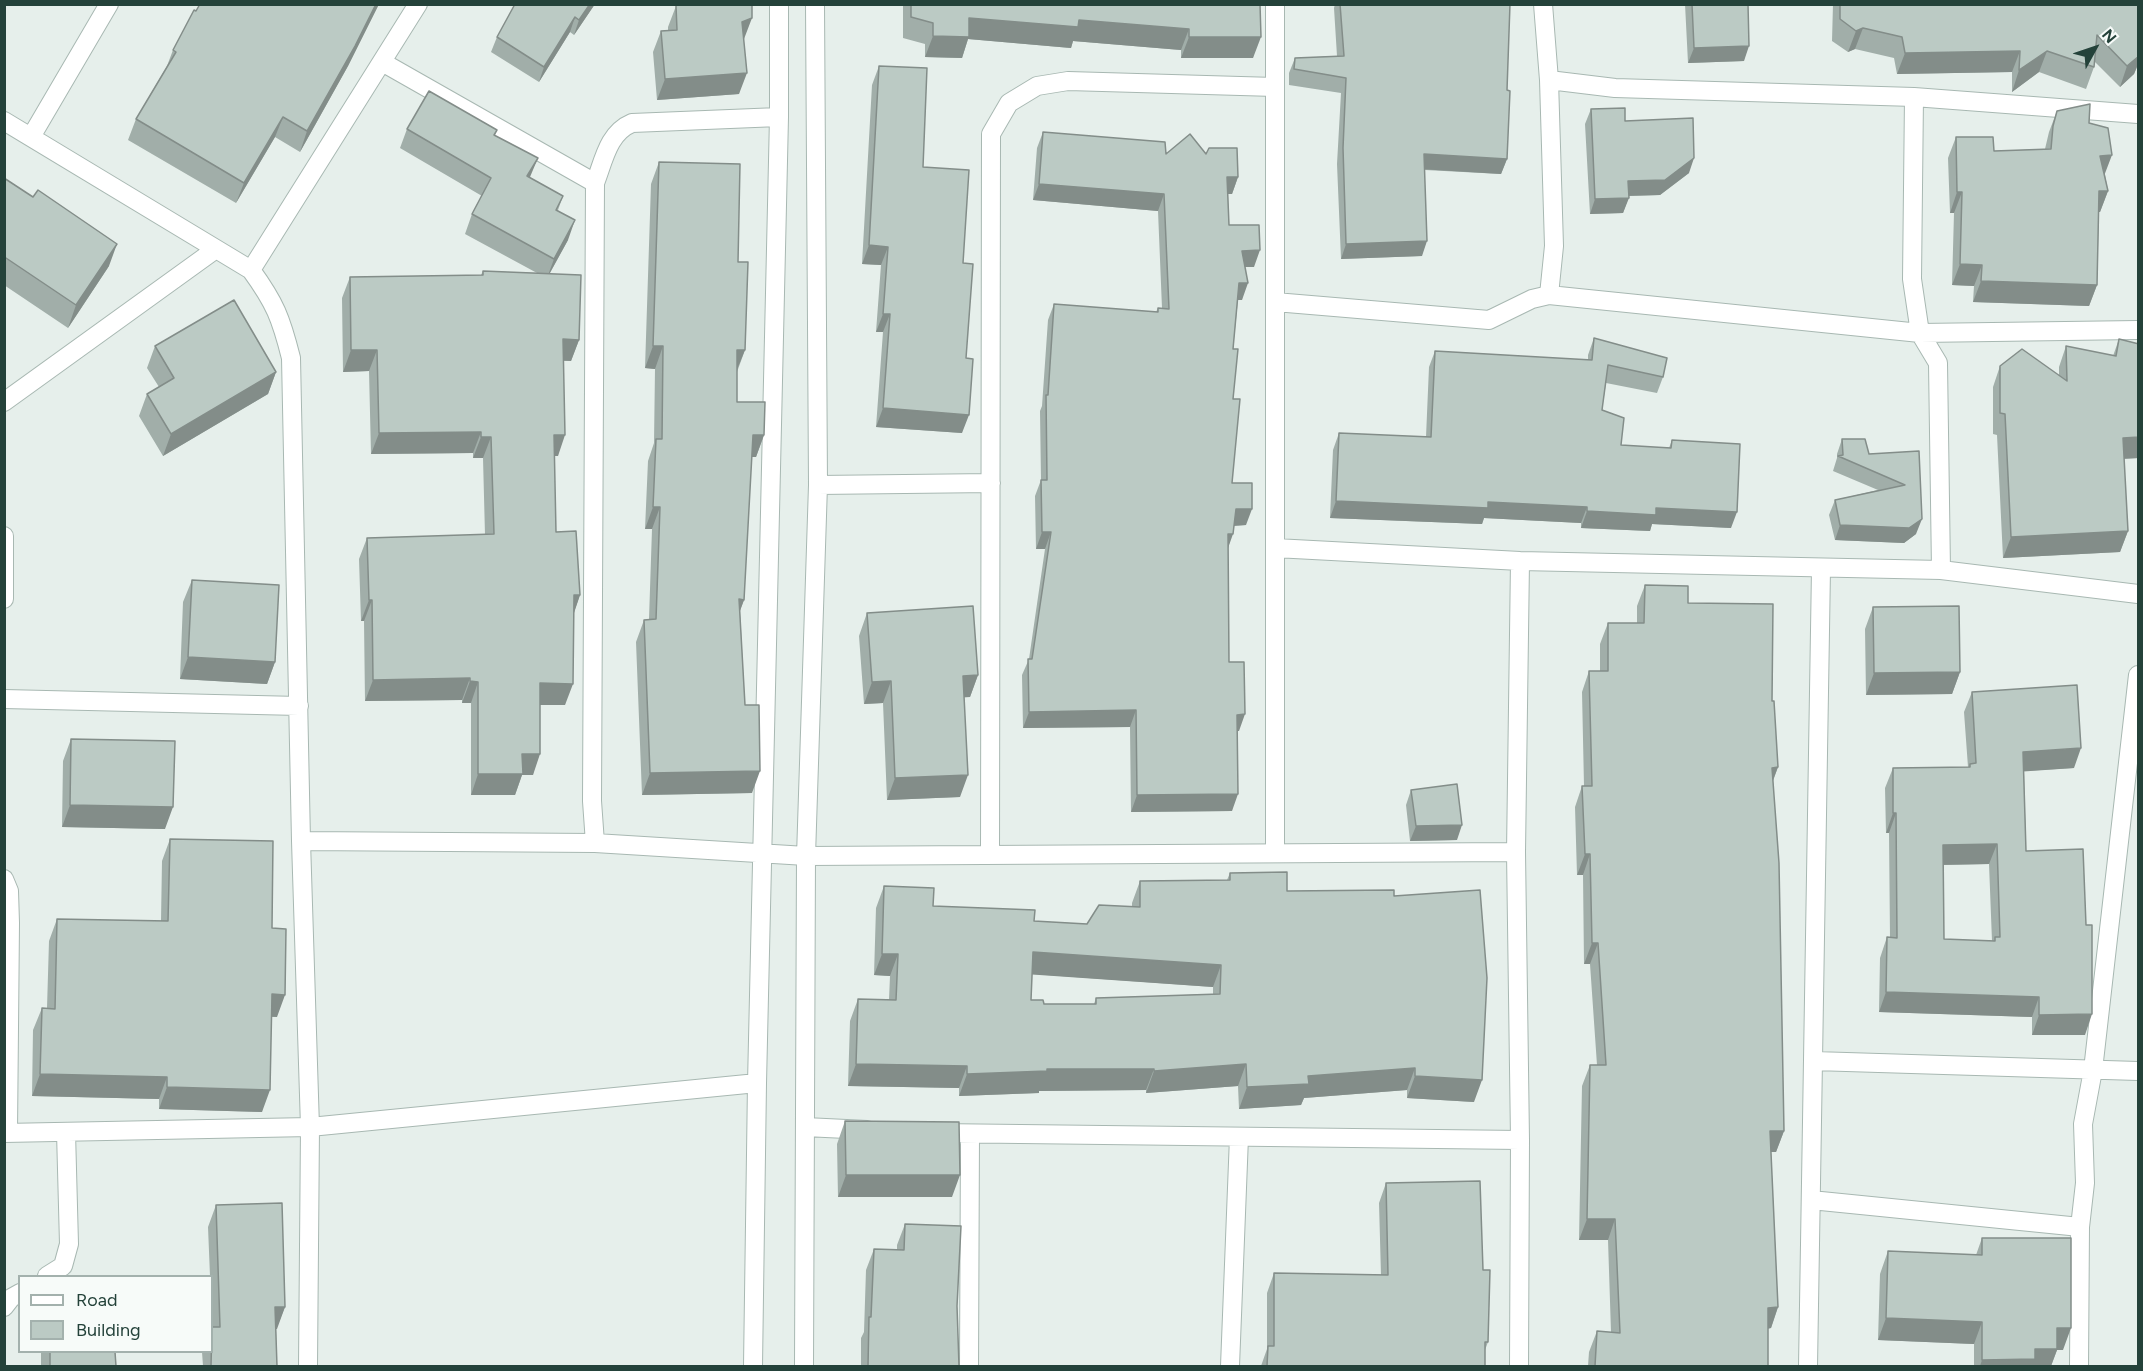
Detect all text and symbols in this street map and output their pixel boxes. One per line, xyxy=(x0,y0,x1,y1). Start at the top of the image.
north arrow xyxy=(2065,18,2125,78)
text: N xyxy=(2098,25,2120,47)
legend xyxy=(18,1275,213,1353)
text: Road xyxy=(76,1289,117,1311)
text: Building xyxy=(76,1319,141,1341)

